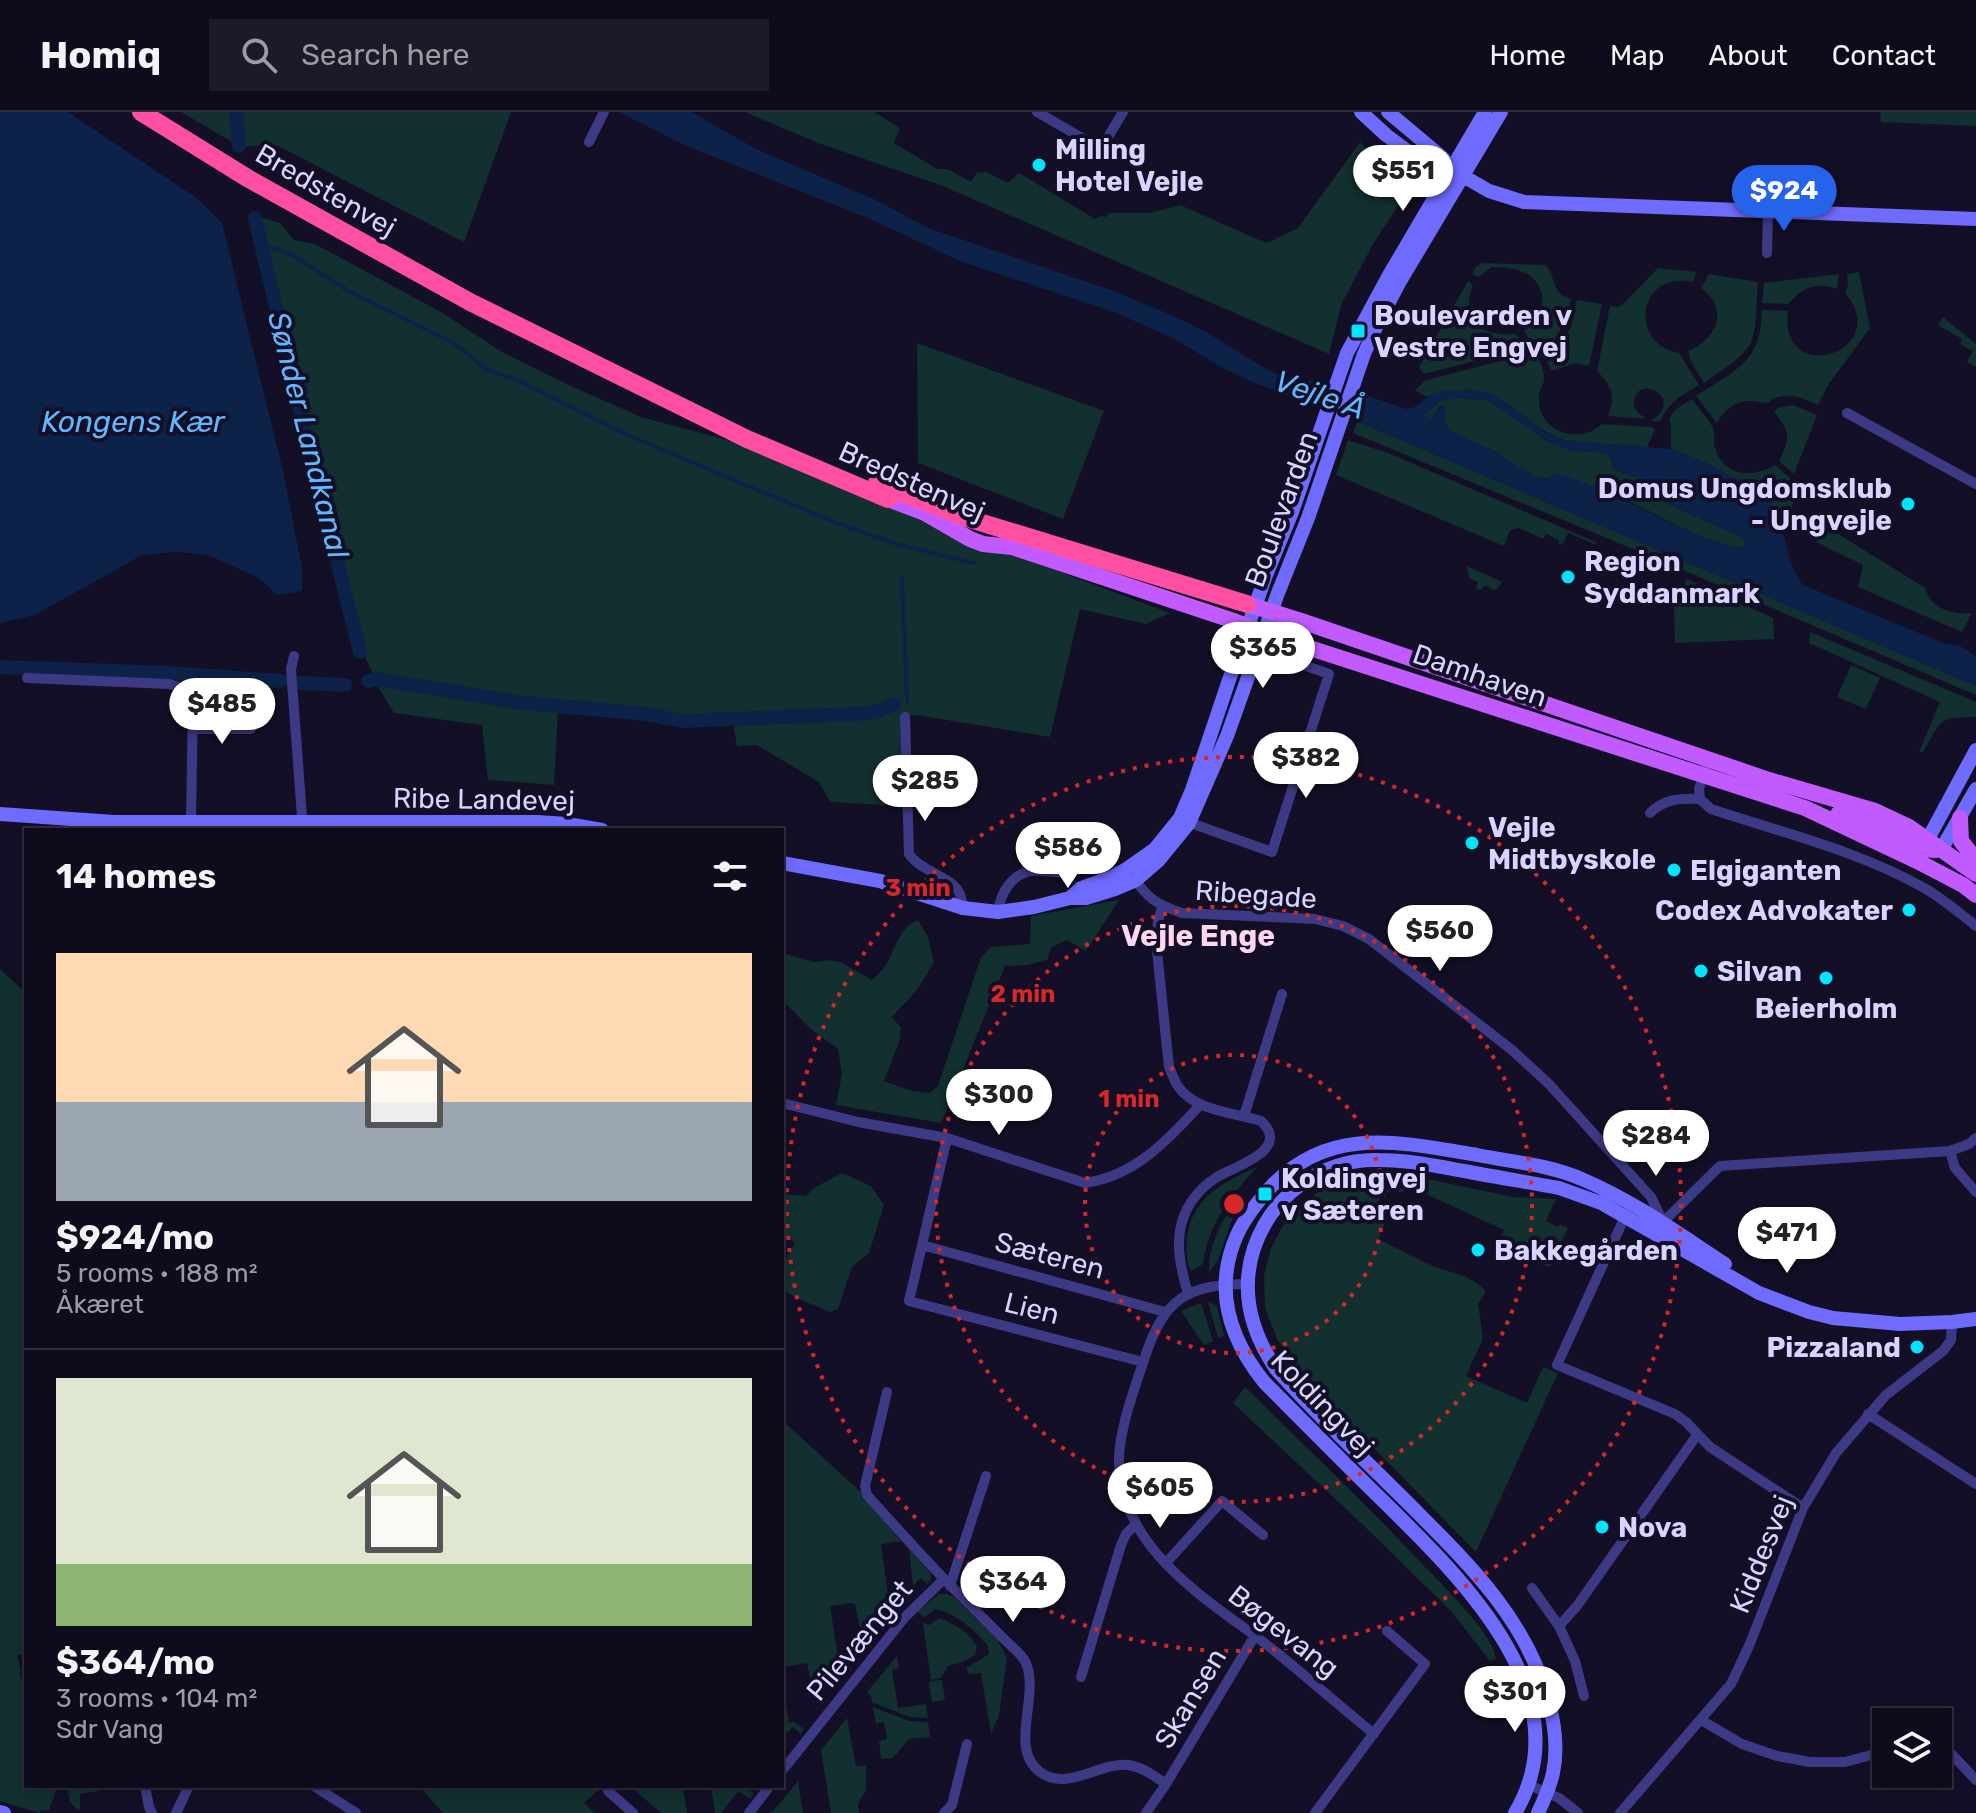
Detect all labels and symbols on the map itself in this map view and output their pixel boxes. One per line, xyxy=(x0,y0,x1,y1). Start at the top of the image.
place label: Milling Hotel Vejle xyxy=(1055,133,1204,198)
street label: Bredstenvej xyxy=(250,137,402,244)
pin: $551 xyxy=(1356,145,1450,213)
marker: Milling Hotel Vejle xyxy=(1030,156,1048,174)
pin: $924 xyxy=(1737,165,1831,233)
place label: Boulevarden v Vestre Engvej xyxy=(1374,299,1573,364)
water label: Sønder Landkanal xyxy=(260,308,356,563)
marker: Boulevarden v Vestre Engvej xyxy=(1349,322,1367,340)
water label: Vejle Å xyxy=(1270,363,1370,427)
water label: Kongens Kær xyxy=(41,404,226,440)
street label: Boulevarden xyxy=(1238,427,1325,592)
street label: Bredstenvej xyxy=(834,435,990,528)
place label: Domus Ungdomsklub - Ungvejle xyxy=(1598,472,1892,537)
marker: Domus Ungdomsklub - Ungvejle xyxy=(1899,495,1917,513)
place label: Region Syddanmark xyxy=(1584,545,1760,610)
marker: Region Syddanmark xyxy=(1559,568,1577,586)
pin: $365 xyxy=(1216,622,1310,690)
street label: Damhaven xyxy=(1409,637,1551,714)
pin: $485 xyxy=(175,678,269,746)
pin: $382 xyxy=(1259,732,1353,800)
pin: $285 xyxy=(878,755,972,823)
street label: Ribe Landevej xyxy=(393,781,575,818)
place label: Vejle Midtbyskole xyxy=(1488,811,1656,876)
pin: $586 xyxy=(1021,822,1115,890)
marker: Vejle Midtbyskole xyxy=(1463,834,1481,852)
place label: Elgiganten xyxy=(1690,854,1842,887)
marker: Elgiganten xyxy=(1665,861,1683,879)
text: 3 min xyxy=(885,874,951,902)
street label: Ribegade xyxy=(1194,874,1318,915)
place label: Codex Advokater xyxy=(1655,894,1893,927)
marker: Codex Advokater xyxy=(1900,901,1918,919)
pin: $560 xyxy=(1393,905,1487,973)
district label: Vejle Enge xyxy=(1121,918,1275,954)
place label: Silvan xyxy=(1717,955,1802,988)
marker: Silvan xyxy=(1692,962,1710,980)
marker: Beierholm xyxy=(1817,969,1835,987)
text: 2 min xyxy=(991,980,1056,1008)
place label: Beierholm xyxy=(1755,992,1897,1025)
pin: $300 xyxy=(952,1069,1046,1137)
text: 1 min xyxy=(1098,1085,1160,1113)
pin: $284 xyxy=(1609,1110,1703,1178)
place label: Koldingvej v Sæteren xyxy=(1281,1162,1427,1227)
marker: Koldingvej v Sæteren xyxy=(1256,1185,1274,1203)
centre of rings xyxy=(1220,1190,1248,1218)
pin: $471 xyxy=(1740,1207,1834,1275)
street label: Sæteren xyxy=(992,1225,1108,1286)
place label: Bakkegården xyxy=(1494,1234,1678,1267)
marker: Bakkegården xyxy=(1469,1241,1487,1259)
street label: Lien xyxy=(1001,1286,1063,1331)
place label: Pizzaland xyxy=(1766,1331,1901,1364)
marker: Pizzaland xyxy=(1908,1338,1926,1356)
street label: Koldingvej xyxy=(1264,1344,1381,1463)
pin: $605 xyxy=(1113,1462,1207,1530)
street label: Kiddesvej xyxy=(1723,1490,1800,1618)
place label: Nova xyxy=(1618,1511,1687,1544)
marker: Nova xyxy=(1593,1518,1611,1536)
pin: $364 xyxy=(966,1556,1060,1624)
street label: Pilevænget xyxy=(800,1573,919,1707)
street label: Bøgevang xyxy=(1222,1578,1345,1685)
street label: Skansen xyxy=(1148,1642,1233,1754)
pin: $301 xyxy=(1468,1666,1562,1734)

